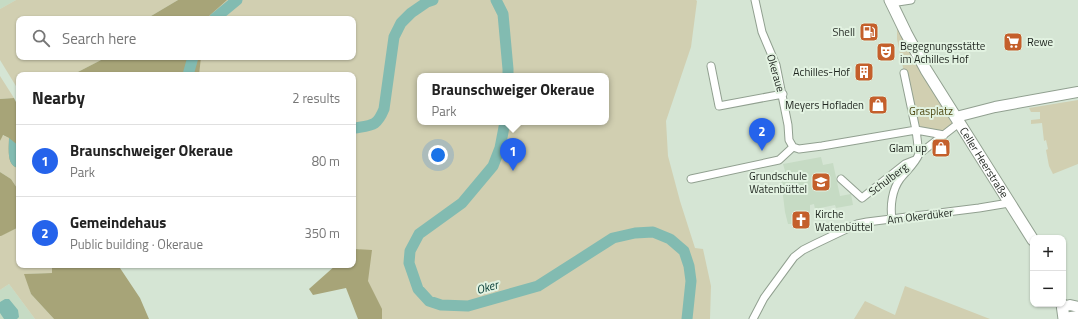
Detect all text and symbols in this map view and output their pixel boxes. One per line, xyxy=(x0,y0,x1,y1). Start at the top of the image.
search box xyxy=(16,16,356,60)
fuel station icon: Shell xyxy=(858,21,880,43)
place label: Shell xyxy=(832,24,855,40)
icon: search xyxy=(30,27,52,49)
text: Search here xyxy=(62,27,136,50)
supermarket icon: Rewe xyxy=(1002,31,1024,53)
place label: Rewe xyxy=(1027,34,1054,50)
place label: Begegnungsstätte im Achilles Hof xyxy=(900,38,986,67)
theatre icon: Begegnungsstätte im Achilles Hof xyxy=(875,41,897,63)
street label: Okeraue xyxy=(763,52,789,94)
building icon: Achilles-Hof xyxy=(853,61,875,83)
place label: Achilles-Hof xyxy=(793,64,850,80)
popup xyxy=(417,73,609,125)
text: Braunschweiger Okeraue xyxy=(432,78,594,101)
text: Nearby xyxy=(32,85,85,111)
text: 2 results xyxy=(292,88,340,108)
shop icon: Meyers Hofladen xyxy=(867,94,889,116)
place label: Meyers Hofladen xyxy=(785,97,864,113)
text: Park xyxy=(432,101,456,121)
park label: Grasplatz xyxy=(909,103,953,119)
pin: 2 xyxy=(749,118,775,151)
street label: Celler Heerstraße xyxy=(956,124,1013,201)
shop icon: Glam up xyxy=(930,137,952,159)
pin: 1 xyxy=(500,138,526,171)
text: Braunschweiger Okeraue xyxy=(70,139,233,162)
place label: Glam up xyxy=(889,140,927,156)
your location xyxy=(428,145,448,165)
text: 1 xyxy=(41,151,49,171)
text: 80 m xyxy=(312,151,340,171)
street label: Schulberg xyxy=(865,159,911,199)
text: Park xyxy=(70,162,95,182)
place label: Grundschule Watenbüttel xyxy=(749,168,807,197)
school or university icon: Grundschule Watenbüttel xyxy=(810,171,832,193)
street label: Am Okerdüker xyxy=(886,204,954,228)
place label: Kirche Watenbüttel xyxy=(815,206,873,235)
church icon: Kirche Watenbüttel xyxy=(790,209,812,231)
text: Gemeindehaus xyxy=(70,211,166,234)
text: 2 xyxy=(41,223,49,243)
text: 350 m xyxy=(304,223,340,243)
text: Public building · Okeraue xyxy=(70,234,203,254)
map controls xyxy=(1030,235,1066,307)
button: + xyxy=(1030,235,1066,271)
button: − xyxy=(1030,271,1066,307)
water label: Oker xyxy=(474,274,502,299)

